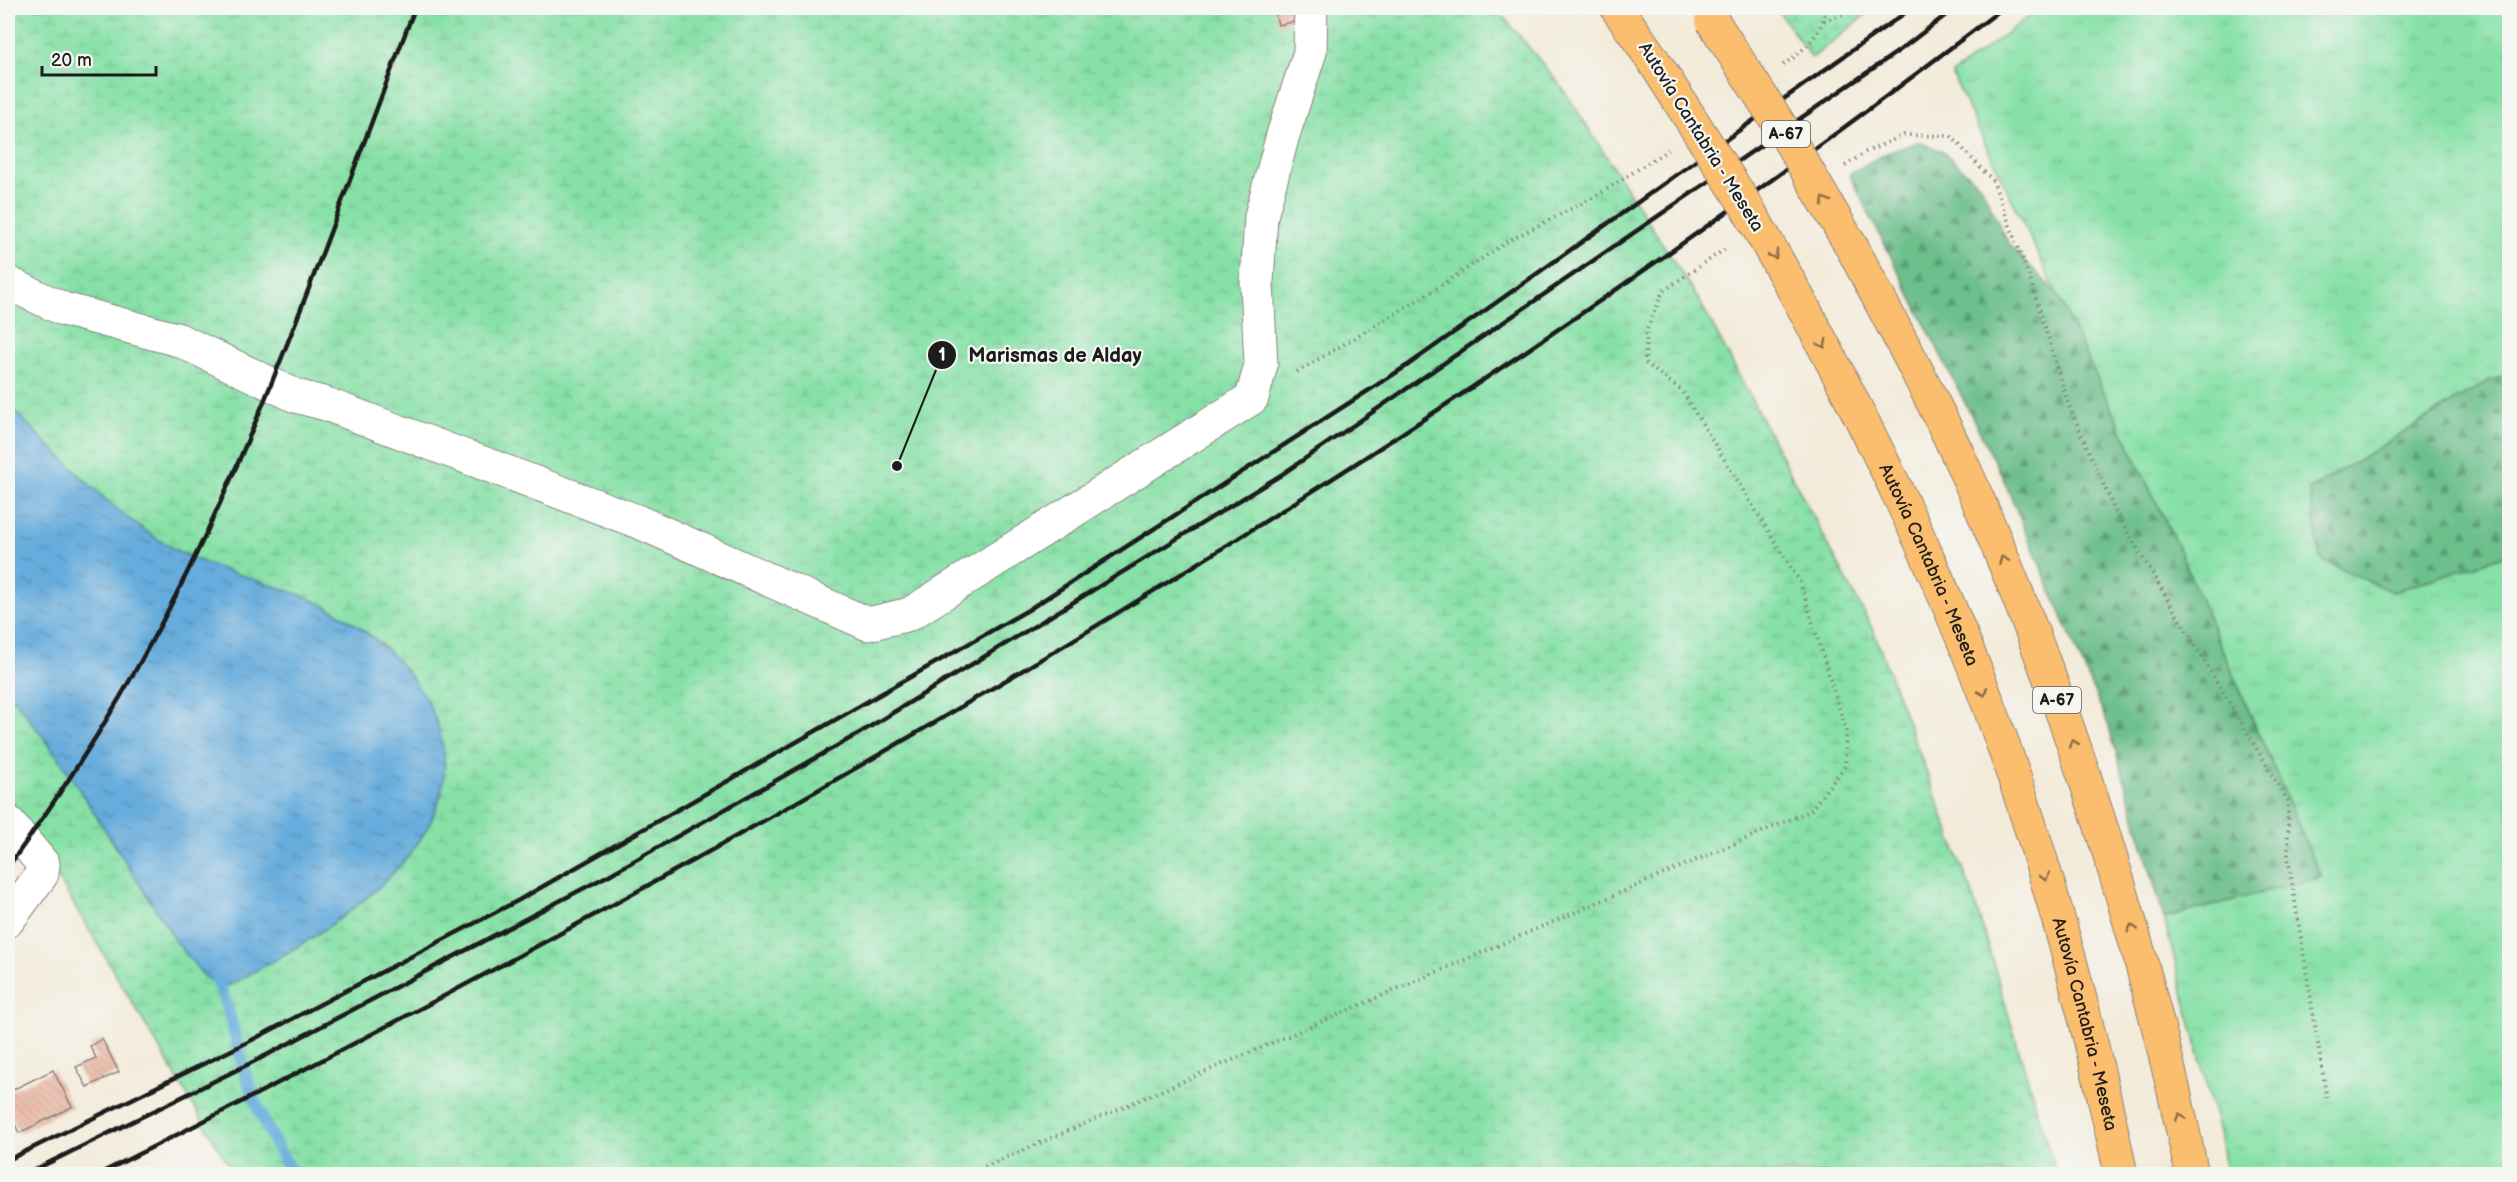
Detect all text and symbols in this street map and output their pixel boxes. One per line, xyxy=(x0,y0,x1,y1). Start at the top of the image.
scale bar xyxy=(42,39,156,77)
street label: Autovía Cantabria - Meseta xyxy=(1634,39,1768,235)
text: 20 m xyxy=(51,50,92,71)
road number: A-67 xyxy=(1762,121,1810,147)
one-way arrow xyxy=(1821,197,1832,207)
one-way arrow xyxy=(1767,249,1779,260)
callout: Marismas de Alday xyxy=(927,336,1154,374)
one-way arrow xyxy=(1816,337,1827,348)
text: Marismas de Alday xyxy=(968,344,1143,368)
text: 1 xyxy=(938,345,946,366)
street label: Autovía Cantabria - Meseta xyxy=(1875,460,1983,669)
one-way arrow xyxy=(1998,556,2010,567)
one-way arrow xyxy=(1976,686,1988,697)
road number: A-67 xyxy=(2033,687,2081,713)
one-way arrow xyxy=(2067,738,2080,748)
one-way arrow xyxy=(2038,871,2050,882)
street label: Autovía Cantabria - Meseta xyxy=(2048,915,2122,1133)
one-way arrow xyxy=(2127,923,2139,934)
one-way arrow xyxy=(2174,1112,2187,1122)

